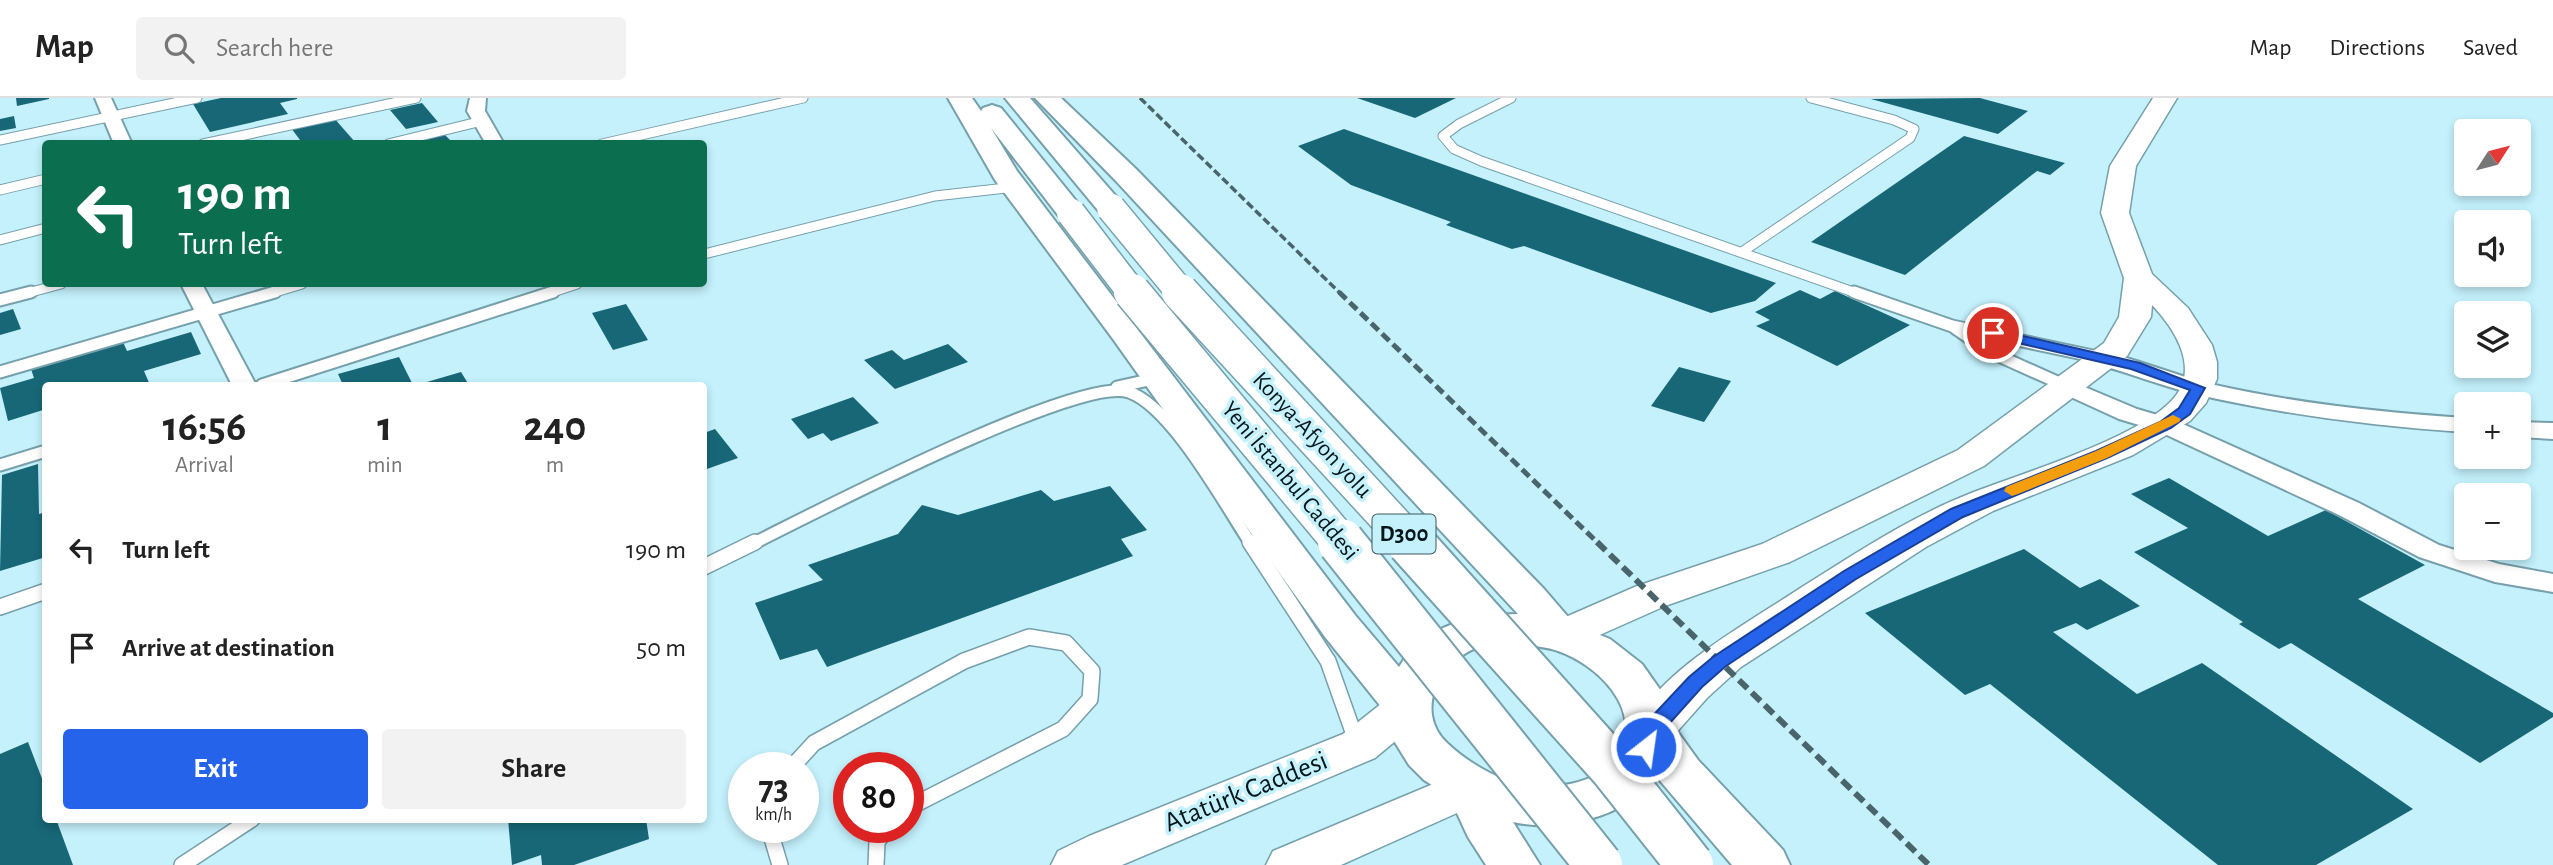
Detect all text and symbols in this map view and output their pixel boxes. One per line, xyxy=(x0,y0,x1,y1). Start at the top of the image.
search box xyxy=(136,17,626,80)
icon: search xyxy=(160,29,198,67)
text: Map xyxy=(35,31,94,64)
text: Search here xyxy=(216,35,334,61)
text: Map xyxy=(2249,36,2291,60)
text: Directions xyxy=(2329,36,2425,60)
text: Saved xyxy=(2463,36,2518,60)
north arrow xyxy=(2454,119,2530,196)
map controls xyxy=(2454,119,2531,560)
icon: left xyxy=(63,168,154,259)
text: 190 m xyxy=(178,170,292,219)
button: sound xyxy=(2454,210,2531,287)
text: Turn left xyxy=(178,228,282,260)
button: layers xyxy=(2454,301,2531,378)
pin xyxy=(1963,303,2023,363)
icon: arrive xyxy=(1974,314,2012,352)
street label: Konya-Afyon yolu xyxy=(1248,367,1376,503)
button: + xyxy=(2454,392,2531,469)
street label: Yeni İstanbul Caddesi xyxy=(1217,397,1364,565)
text: 16:56 xyxy=(163,406,246,448)
text: 1 xyxy=(377,406,392,448)
text: 240 xyxy=(523,406,586,448)
text: Arrival xyxy=(175,454,234,477)
text: min xyxy=(367,454,403,477)
text: m xyxy=(546,454,564,477)
button: − xyxy=(2454,483,2531,560)
road number: D300 xyxy=(1372,514,1436,554)
icon: left xyxy=(63,531,101,569)
text: Turn left xyxy=(122,537,210,563)
text: 190 m xyxy=(626,537,686,563)
icon: arrive xyxy=(63,629,101,667)
text: Arrive at destination xyxy=(122,635,335,661)
text: 50 m xyxy=(636,635,686,661)
position arrow xyxy=(1609,710,1683,784)
button: Exit xyxy=(63,729,368,809)
button: Share xyxy=(382,729,686,809)
street label: Atatürk Caddesi xyxy=(1160,747,1332,837)
speed limit sign: 80 xyxy=(833,752,924,843)
text: 73 xyxy=(758,771,789,806)
text: km/h xyxy=(755,806,792,824)

